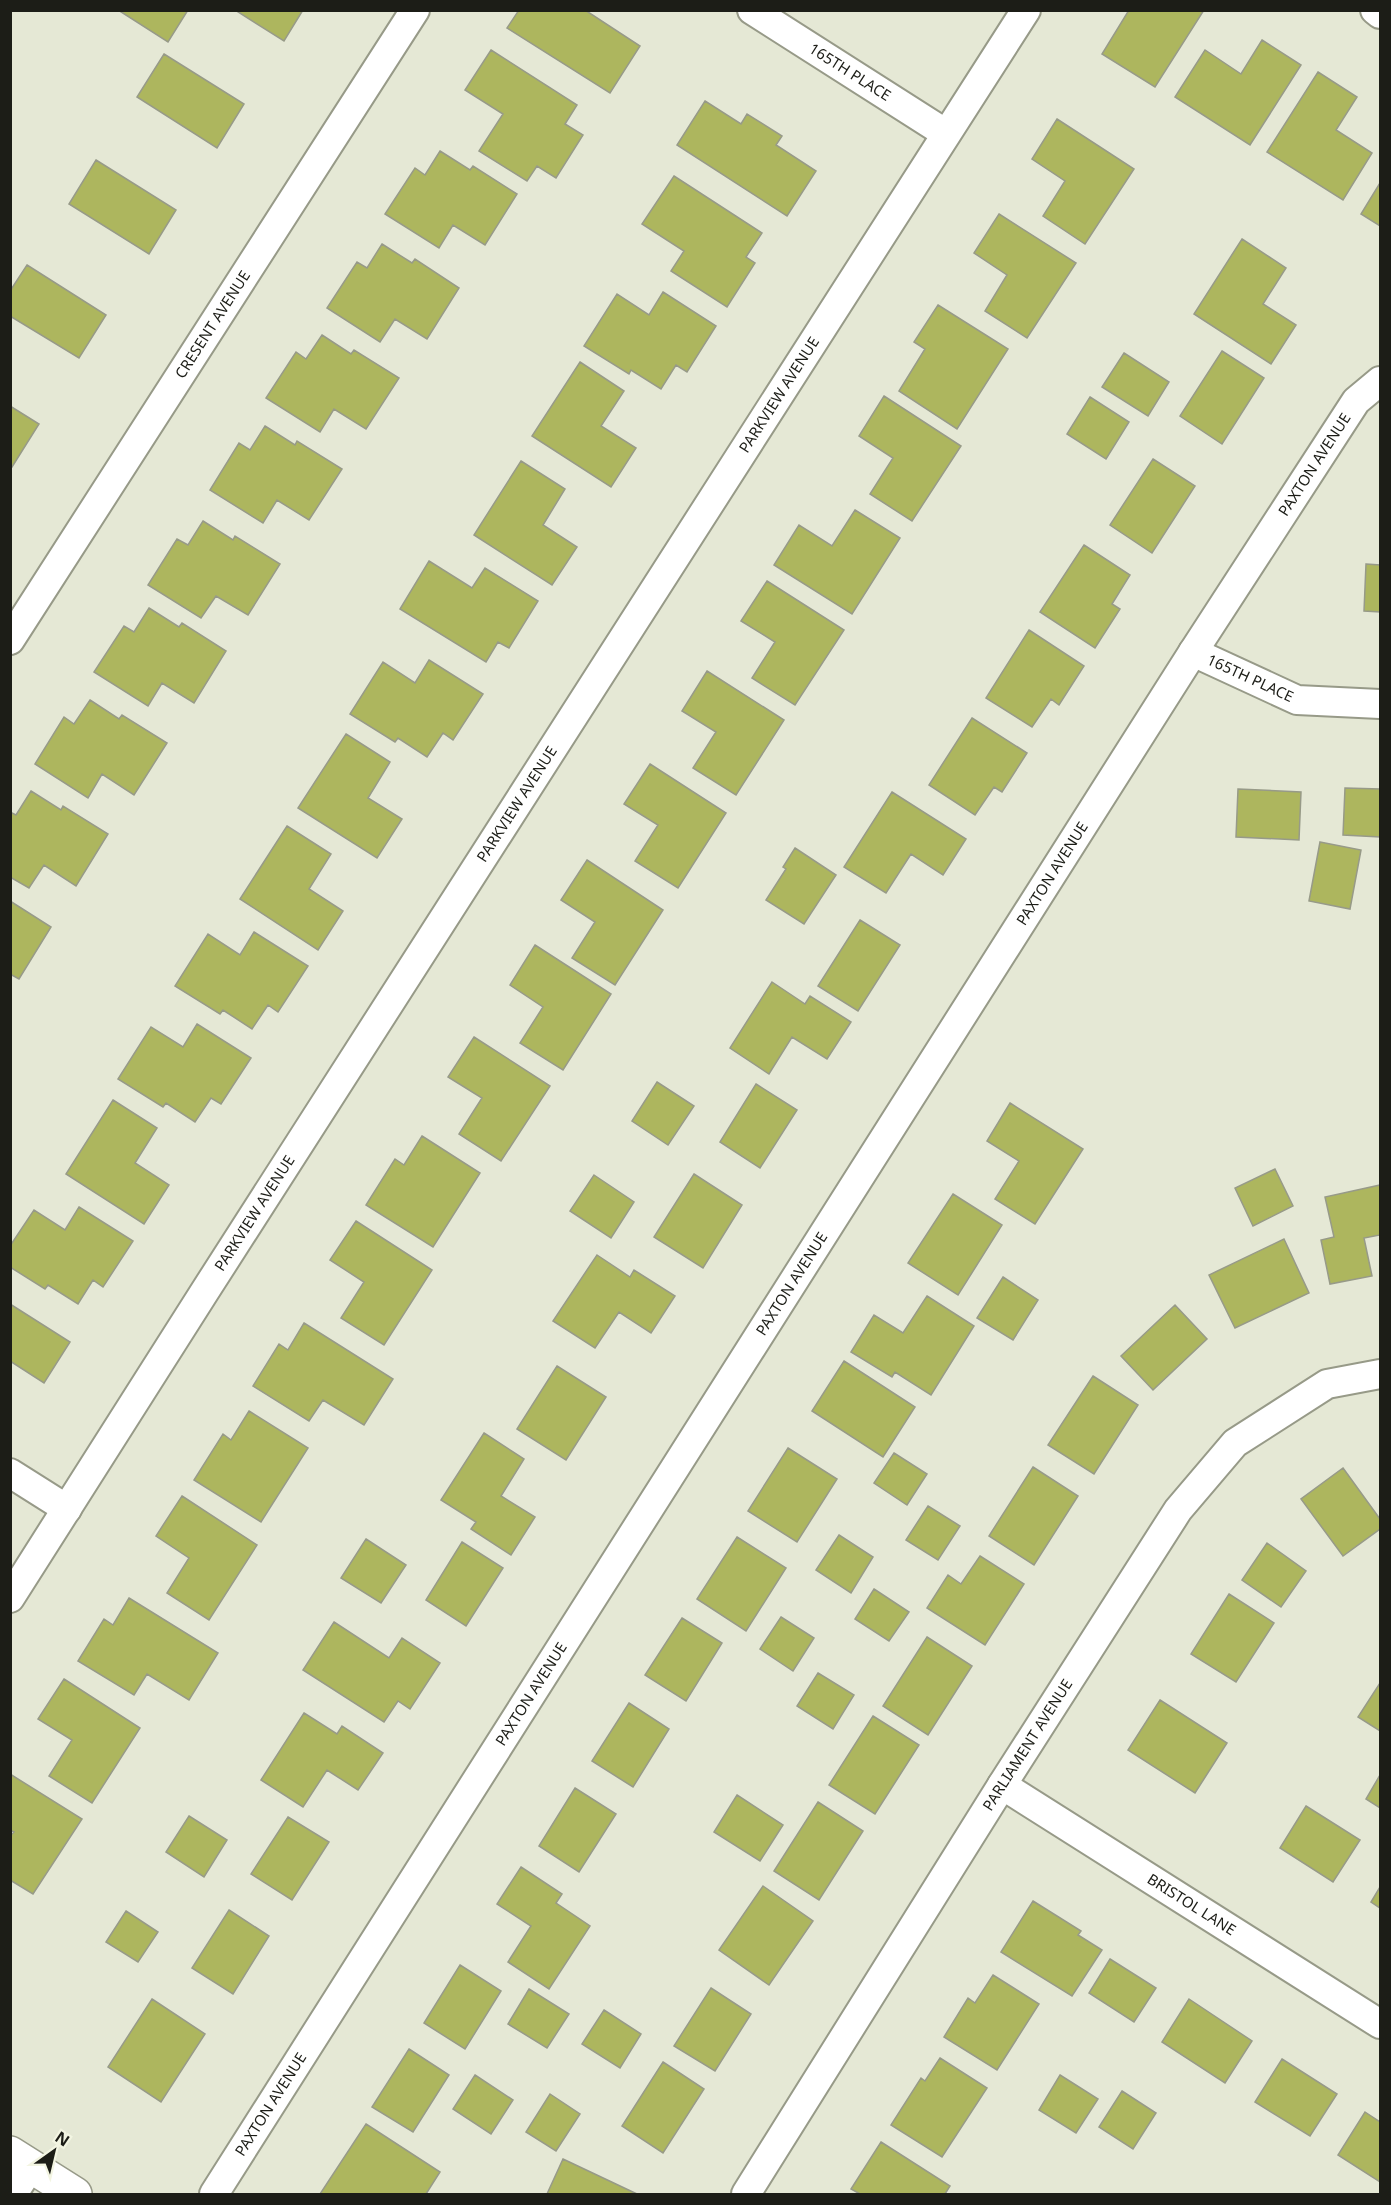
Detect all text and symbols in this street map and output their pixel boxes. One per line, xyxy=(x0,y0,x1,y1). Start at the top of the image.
street label: 165TH PLACE xyxy=(806,38,895,105)
street label: CRESENT AVENUE xyxy=(170,266,254,382)
street label: PARKVIEW AVENUE xyxy=(734,333,823,456)
street label: PAXTON AVENUE xyxy=(1273,409,1355,519)
street label: 165TH PLACE xyxy=(1204,649,1297,706)
street label: PARKVIEW AVENUE xyxy=(472,742,561,865)
street label: PAXTON AVENUE xyxy=(1011,818,1092,929)
street label: PARKVIEW AVENUE xyxy=(209,1151,299,1275)
street label: PAXTON AVENUE xyxy=(751,1228,831,1339)
street label: PAXTON AVENUE xyxy=(490,1638,571,1749)
street label: PARLIAMENT AVENUE xyxy=(977,1675,1076,1814)
street label: BRISTOL LANE xyxy=(1144,1868,1240,1939)
street label: PAXTON AVENUE xyxy=(230,2048,310,2160)
north arrow xyxy=(24,2121,84,2181)
text: N xyxy=(51,2126,74,2151)

